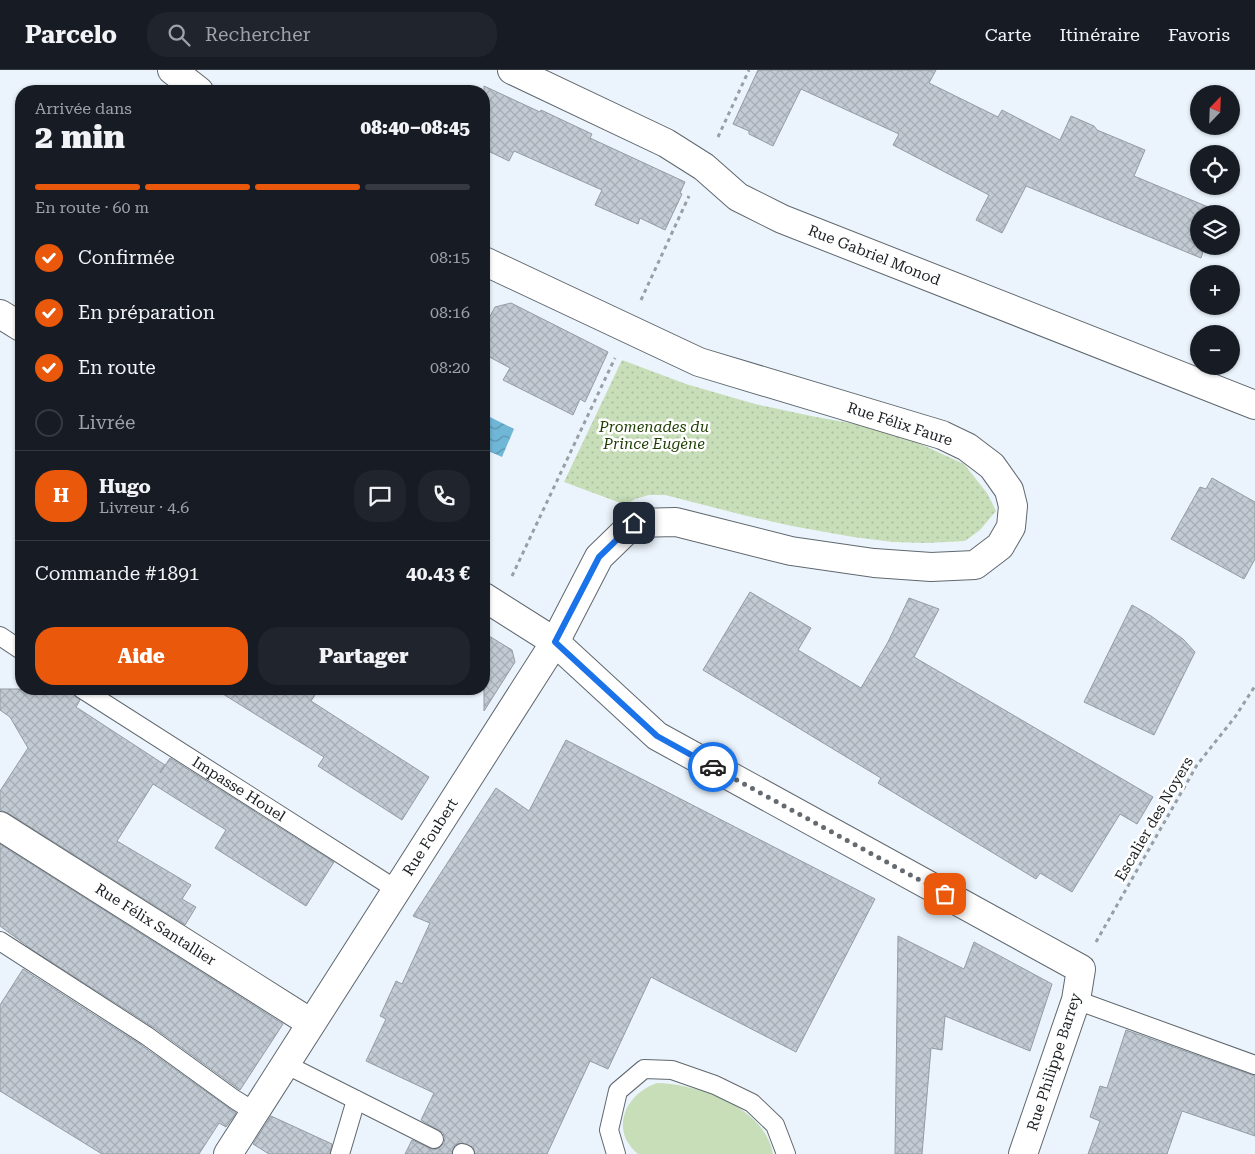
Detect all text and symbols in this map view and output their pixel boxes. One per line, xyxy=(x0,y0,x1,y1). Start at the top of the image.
search box xyxy=(147,12,497,57)
text: Parcelo xyxy=(25,21,117,49)
icon: search xyxy=(165,21,193,49)
text: Rechercher xyxy=(205,23,311,46)
text: Carte xyxy=(985,24,1031,45)
text: Itinéraire xyxy=(1059,24,1140,45)
text: Favoris xyxy=(1168,24,1230,45)
north arrow xyxy=(1190,85,1240,135)
map controls xyxy=(1190,85,1240,375)
text: Arrivée dans xyxy=(35,99,132,118)
text: 08:40–08:45 xyxy=(361,116,470,139)
text: 2 min xyxy=(35,118,125,156)
button: locate xyxy=(1190,145,1240,195)
text: En route · 60 m xyxy=(35,198,149,217)
button: layers xyxy=(1190,205,1240,255)
street label: Rue Gabriel Monod xyxy=(805,221,943,290)
icon: check xyxy=(35,244,63,272)
text: Confirmée xyxy=(78,246,175,269)
text: 08:15 xyxy=(430,248,470,267)
button: + xyxy=(1190,265,1240,315)
icon: check xyxy=(35,299,63,327)
text: En préparation xyxy=(78,301,215,324)
text: 08:16 xyxy=(430,303,470,322)
button: − xyxy=(1190,325,1240,375)
icon: check xyxy=(35,354,63,382)
text: En route xyxy=(78,356,156,379)
text: 08:20 xyxy=(430,358,470,377)
street label: Rue Félix Faure xyxy=(845,398,955,450)
text: Livrée xyxy=(78,411,135,434)
park label: Promenades du Prince Eugène xyxy=(598,418,709,453)
button: chat xyxy=(354,470,406,522)
button: phone xyxy=(418,470,470,522)
text: Hugo xyxy=(99,475,151,498)
text: H xyxy=(53,484,69,507)
text: Livreur · 4.6 xyxy=(99,498,189,517)
pin xyxy=(613,502,655,544)
icon: home xyxy=(620,509,648,537)
text: Commande #1891 xyxy=(35,562,200,585)
text: 40.43 € xyxy=(406,562,470,585)
button: Aide xyxy=(35,627,248,685)
button: Partager xyxy=(258,627,470,685)
courier xyxy=(688,742,738,792)
street label: Impasse Houel xyxy=(189,753,289,826)
icon: car xyxy=(699,753,727,781)
street label: Escalier des Noyers xyxy=(1111,754,1197,884)
street label: Rue Foubert xyxy=(399,795,462,879)
pin xyxy=(924,873,966,915)
street label: Rue Félix Santallier xyxy=(92,880,219,969)
icon: bag xyxy=(931,880,959,908)
street label: Rue Philippe Barrey xyxy=(1023,991,1085,1133)

